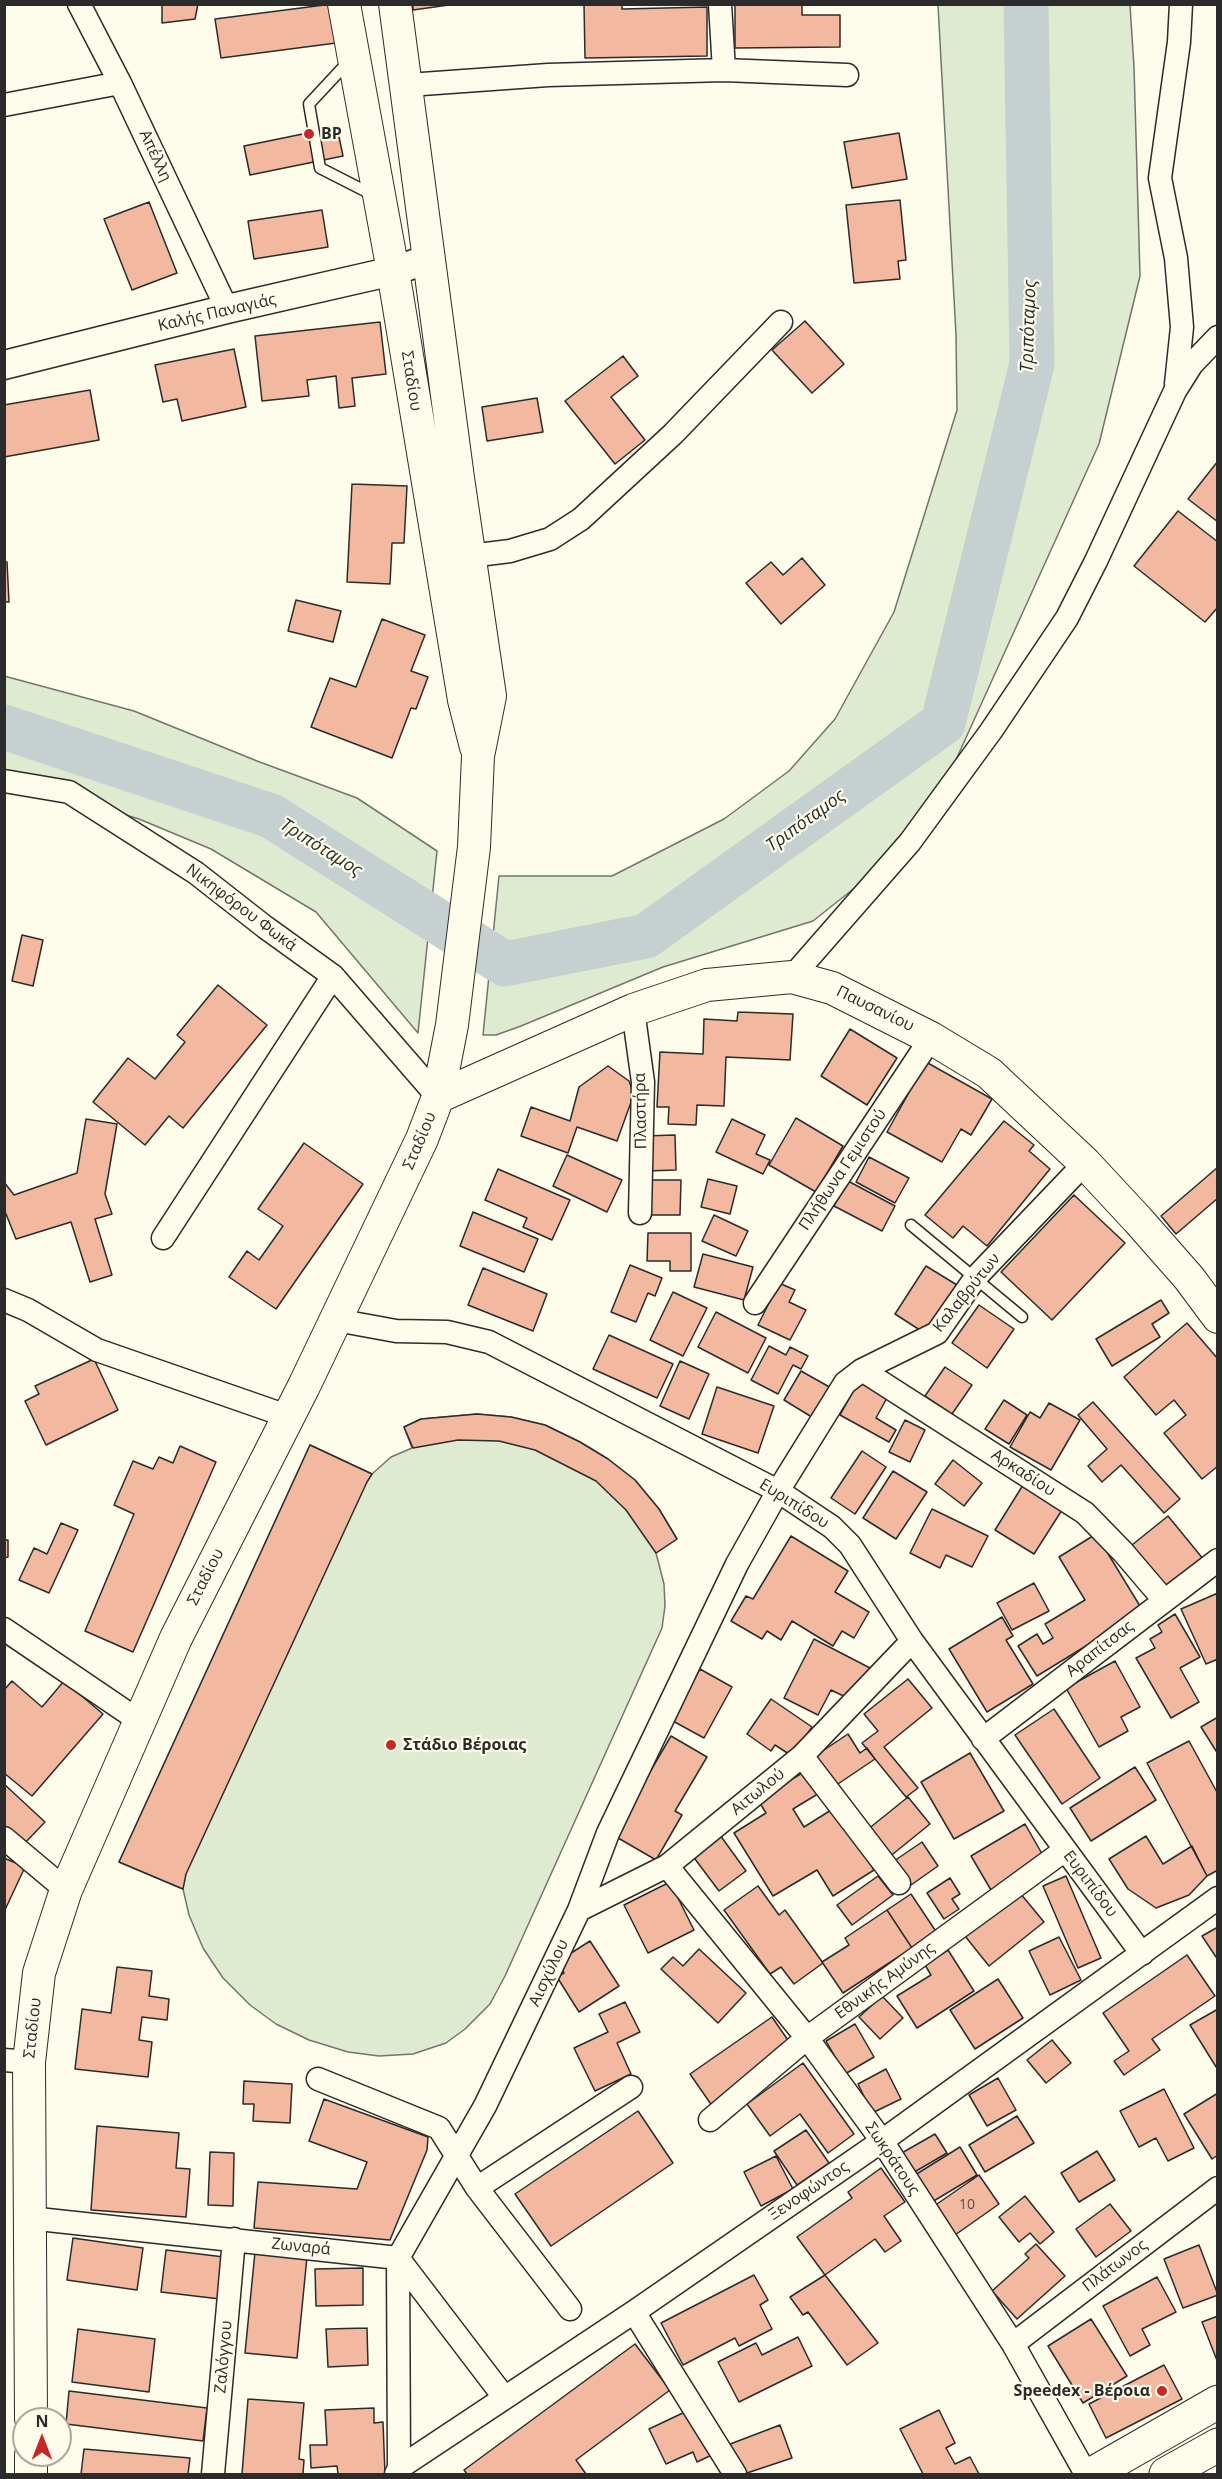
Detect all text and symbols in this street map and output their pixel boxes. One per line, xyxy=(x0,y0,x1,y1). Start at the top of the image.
place label: BP xyxy=(321,124,342,144)
street label: Απέλλη xyxy=(135,127,175,185)
marker: BP xyxy=(302,127,316,141)
water label: Τριπόταμος xyxy=(1017,279,1041,373)
street label: Καλής Παναγιάς xyxy=(156,290,278,336)
street label: Σταδίου xyxy=(397,349,425,413)
water label: Τριπόταμος xyxy=(762,785,850,857)
water label: Τριπόταμος xyxy=(276,814,366,882)
street label: Νικηφόρου Φωκά xyxy=(182,860,300,956)
street label: Παυσανίου xyxy=(833,982,917,1036)
street label: Πλαστήρα xyxy=(631,1073,651,1149)
street label: Πλήθωνα Γεμιστού xyxy=(795,1106,891,1234)
street label: Σταδίου xyxy=(399,1109,441,1173)
street label: Καλαβρύτων xyxy=(929,1250,1005,1336)
street label: Αρκαδίου xyxy=(987,1445,1059,1501)
street label: Ευριπίδου xyxy=(756,1475,832,1533)
street label: Σταδίου xyxy=(184,1546,228,1608)
street label: Αραπίτσας xyxy=(1062,1617,1138,1681)
place label: Στάδιο Βέροιας xyxy=(403,1735,526,1755)
marker: Στάδιο Βέροιας xyxy=(384,1738,398,1752)
street label: Αιτωλού xyxy=(727,1765,789,1819)
street label: Ευριπίδου xyxy=(1059,1847,1121,1921)
street label: Αισχύλου xyxy=(525,1936,573,2010)
street label: Εθνικής Αμύνης xyxy=(831,1938,939,2024)
street label: Σταδίου xyxy=(20,1997,46,2059)
street label: Σωκράτους xyxy=(861,2119,923,2199)
street label: Ξενοφώντος xyxy=(765,2157,853,2225)
house number: 10 xyxy=(959,2197,975,2213)
street label: Ζωναρά xyxy=(270,2234,332,2260)
street label: Πλάτωνος xyxy=(1079,2235,1151,2297)
street label: Ζαλόγγου xyxy=(211,2320,237,2394)
place label: Speedex - Βέροια xyxy=(1014,2381,1150,2401)
marker: Speedex - Βέροια xyxy=(1155,2384,1169,2398)
north arrow xyxy=(12,2407,72,2467)
text: N xyxy=(35,2410,49,2432)

